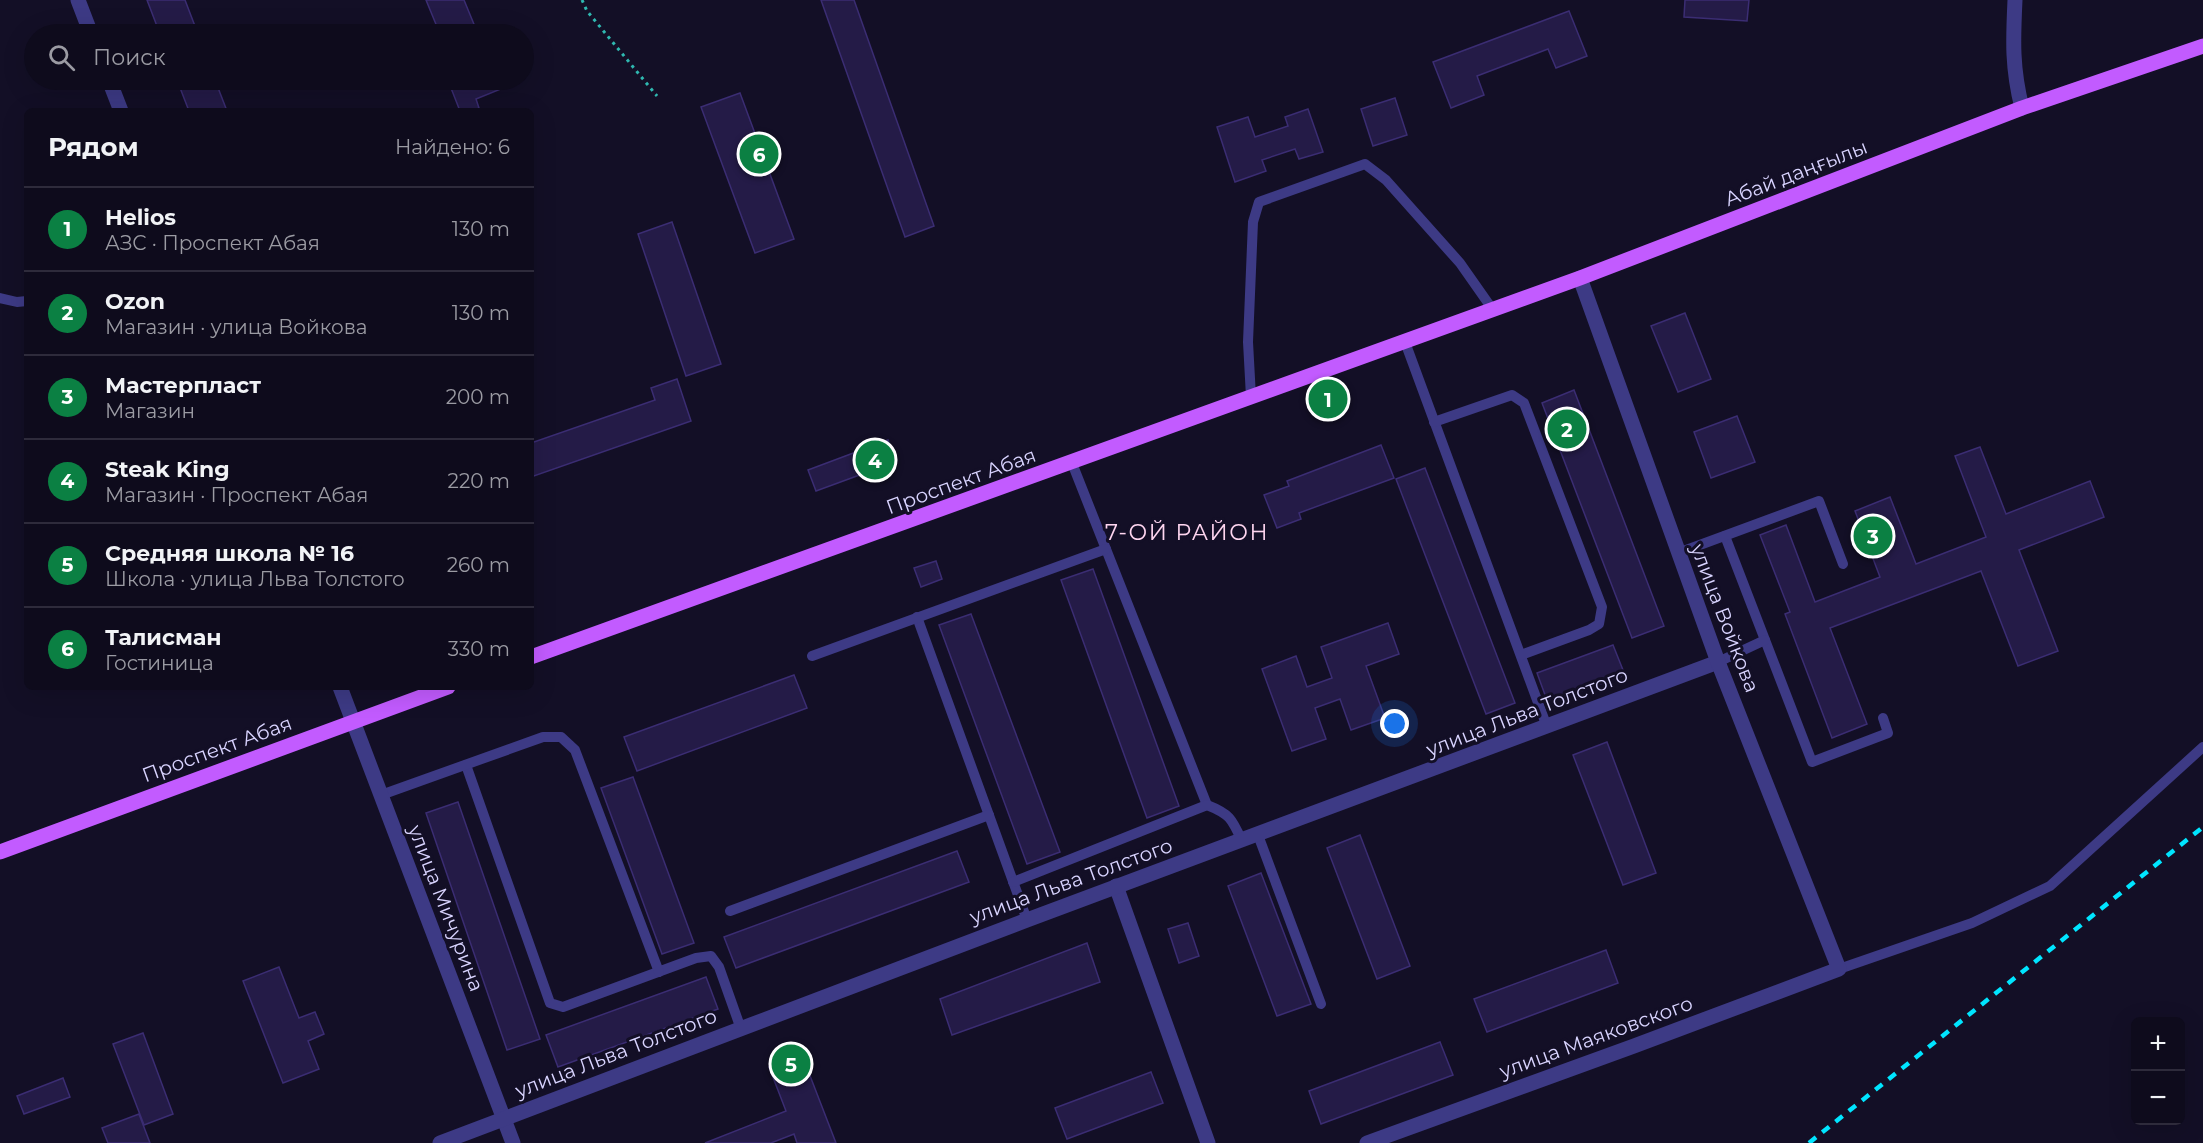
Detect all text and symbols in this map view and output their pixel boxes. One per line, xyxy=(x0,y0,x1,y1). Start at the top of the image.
search box xyxy=(24,24,534,90)
icon: search xyxy=(45,41,78,74)
text: Поиск xyxy=(93,44,165,71)
text: Рядом xyxy=(48,131,139,163)
pin: 6 xyxy=(740,132,778,176)
text: Найдено: 6 xyxy=(395,135,510,159)
street label: Абай даңғылы xyxy=(1721,135,1871,211)
text: Helios xyxy=(105,204,176,231)
text: 1 xyxy=(64,217,71,241)
text: 130 m xyxy=(452,217,510,241)
text: АЗС · Проспект Абая xyxy=(105,231,320,255)
text: Ozon xyxy=(105,288,165,315)
text: 2 xyxy=(62,301,73,325)
text: 130 m xyxy=(452,301,510,325)
text: Магазин · улица Войкова xyxy=(105,315,368,339)
text: Мастерпласт xyxy=(105,372,261,399)
pin: 1 xyxy=(1308,376,1348,422)
text: 3 xyxy=(62,385,73,409)
text: 200 m xyxy=(446,385,510,409)
text: Магазин xyxy=(105,399,195,423)
pin: 2 xyxy=(1548,406,1586,452)
pin: 4 xyxy=(856,438,894,482)
street label: Проспект Абая xyxy=(883,443,1039,519)
text: Steak King xyxy=(105,456,230,483)
text: 4 xyxy=(61,469,74,493)
text: 220 m xyxy=(448,469,510,493)
text: Магазин · Проспект Абая xyxy=(105,483,368,507)
pin: 3 xyxy=(1854,514,1892,558)
district label: 7-ОЙ РАЙОН xyxy=(1105,519,1269,546)
street label: улица Войкова xyxy=(1685,539,1764,696)
text: Средняя школа № 16 xyxy=(105,540,354,567)
text: 5 xyxy=(62,553,73,577)
text: 260 m xyxy=(447,553,510,577)
text: Школа · улица Льва Толстого xyxy=(105,567,405,591)
text: Талисман xyxy=(105,624,222,651)
text: 6 xyxy=(61,637,74,661)
text: 330 m xyxy=(448,637,510,661)
text: Гостиница xyxy=(105,651,214,675)
street label: улица Льва Толстого xyxy=(1422,662,1631,762)
your location xyxy=(1380,709,1409,738)
street label: Проспект Абая xyxy=(139,711,295,787)
street label: улица Мичурина xyxy=(403,820,489,995)
street label: улица Льва Толстого xyxy=(965,833,1176,929)
street label: улица Маяковского xyxy=(1495,991,1696,1083)
street label: улица Льва Толстого xyxy=(511,1003,720,1103)
map controls xyxy=(2131,1017,2185,1125)
button: + xyxy=(2131,1017,2185,1071)
pin: 5 xyxy=(772,1042,810,1086)
button: − xyxy=(2131,1071,2185,1125)

